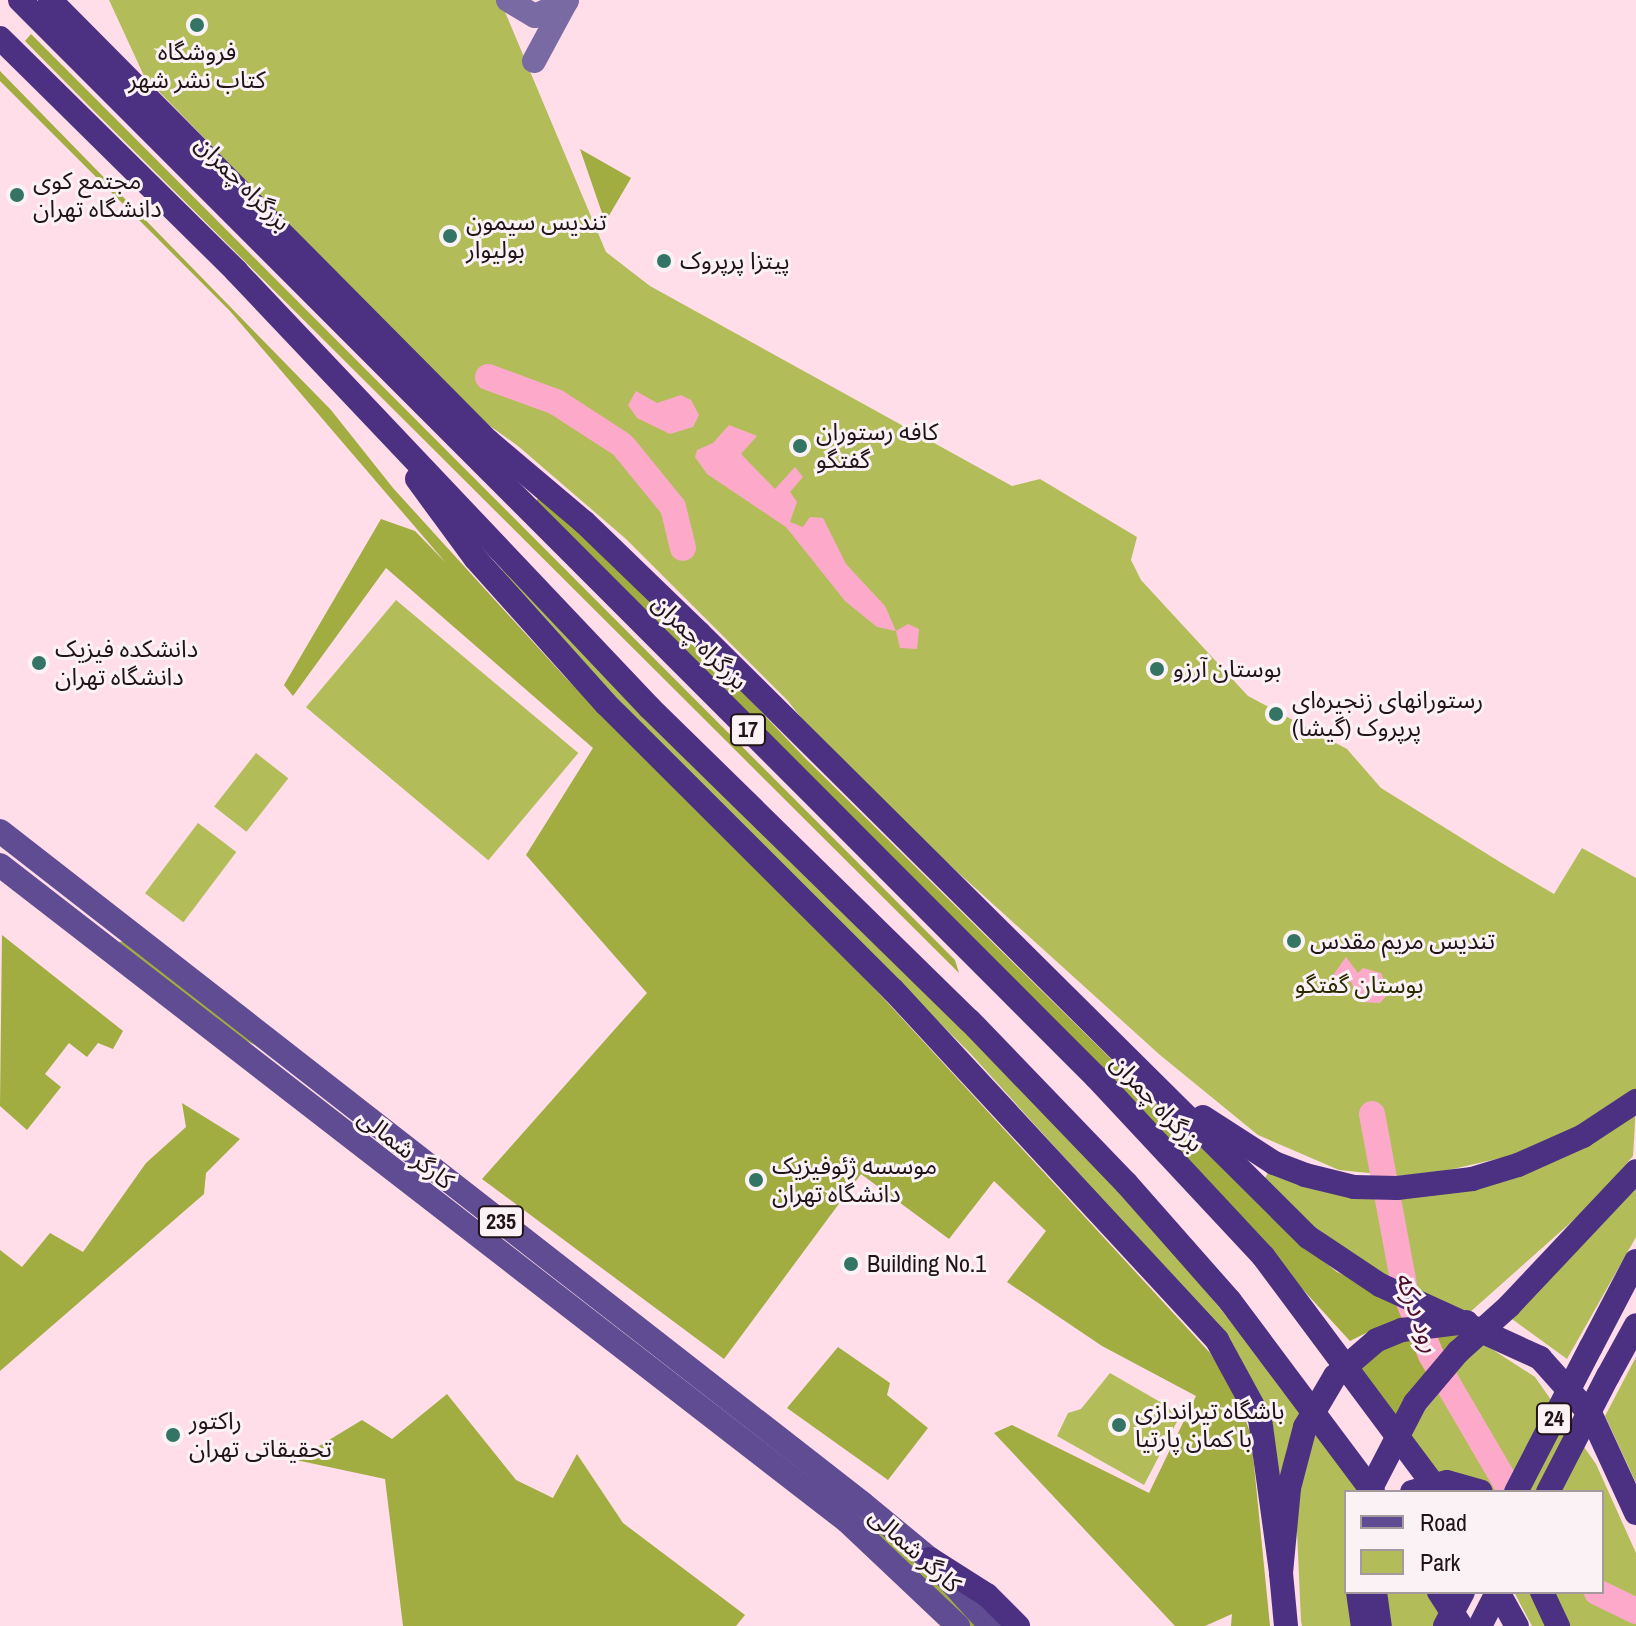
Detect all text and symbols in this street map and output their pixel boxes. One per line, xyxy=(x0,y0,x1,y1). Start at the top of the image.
marker: فروشگاه کتاب نشر شهر xyxy=(188,16,206,34)
place label: فروشگاه کتاب نشر شهر xyxy=(128,38,266,94)
street label: بزرگراه چمران xyxy=(189,129,297,237)
place label: مجتمع کوی دانشگاه تهران xyxy=(33,167,162,223)
marker: مجتمع کوی دانشگاه تهران xyxy=(8,186,26,204)
place label: تندیس سیمون بولیوار xyxy=(466,208,607,264)
marker: تندیس سیمون بولیوار xyxy=(441,227,459,245)
place label: پیتزا پرپروک xyxy=(680,247,790,275)
marker: پیتزا پرپروک xyxy=(655,252,673,270)
place label: کافه رستوران گفتگو xyxy=(816,418,938,474)
marker: کافه رستوران گفتگو xyxy=(791,437,809,455)
street label: بزرگراه چمران xyxy=(646,588,754,696)
place label: دانشکده فیزیک دانشگاه تهران xyxy=(55,635,198,691)
marker: دانشکده فیزیک دانشگاه تهران xyxy=(30,654,48,672)
place label: بوستان آرزو xyxy=(1173,655,1281,683)
marker: بوستان آرزو xyxy=(1148,660,1166,678)
place label: رستورانهای زنجیره‌ای پرپروک (گیشا) xyxy=(1292,686,1483,742)
marker: رستورانهای زنجیره‌ای پرپروک (گیشا) xyxy=(1267,705,1285,723)
road number: 17 xyxy=(728,712,768,748)
place label: تندیس مریم مقدس xyxy=(1310,927,1495,955)
marker: تندیس مریم مقدس xyxy=(1285,932,1303,950)
park label: بوستان گفتگو xyxy=(1295,971,1423,999)
street label: بزرگراه چمران xyxy=(1105,1048,1209,1158)
street label: کارگر شمالی xyxy=(353,1103,459,1195)
place label: موسسه ژئوفیزیک دانشگاه تهران xyxy=(772,1152,937,1208)
marker: موسسه ژئوفیزیک دانشگاه تهران xyxy=(747,1171,765,1189)
road number: 235 xyxy=(477,1204,525,1240)
place label: Building No.1 xyxy=(867,1250,986,1278)
marker: Building No.1 xyxy=(842,1255,860,1273)
water label: رود درکه xyxy=(1389,1267,1447,1357)
place label: باشگاه تیراندازی با کمان پارتیا xyxy=(1135,1397,1284,1453)
road number: 24 xyxy=(1534,1401,1574,1437)
place label: راکتور تحقیقاتی تهران xyxy=(189,1407,332,1463)
marker: باشگاه تیراندازی با کمان پارتیا xyxy=(1110,1416,1128,1434)
marker: راکتور تحقیقاتی تهران xyxy=(164,1426,182,1444)
legend xyxy=(1344,1490,1604,1594)
street label: کارگر شمالی xyxy=(863,1501,967,1599)
text: Road xyxy=(1420,1506,1467,1538)
text: Park xyxy=(1420,1546,1460,1578)

